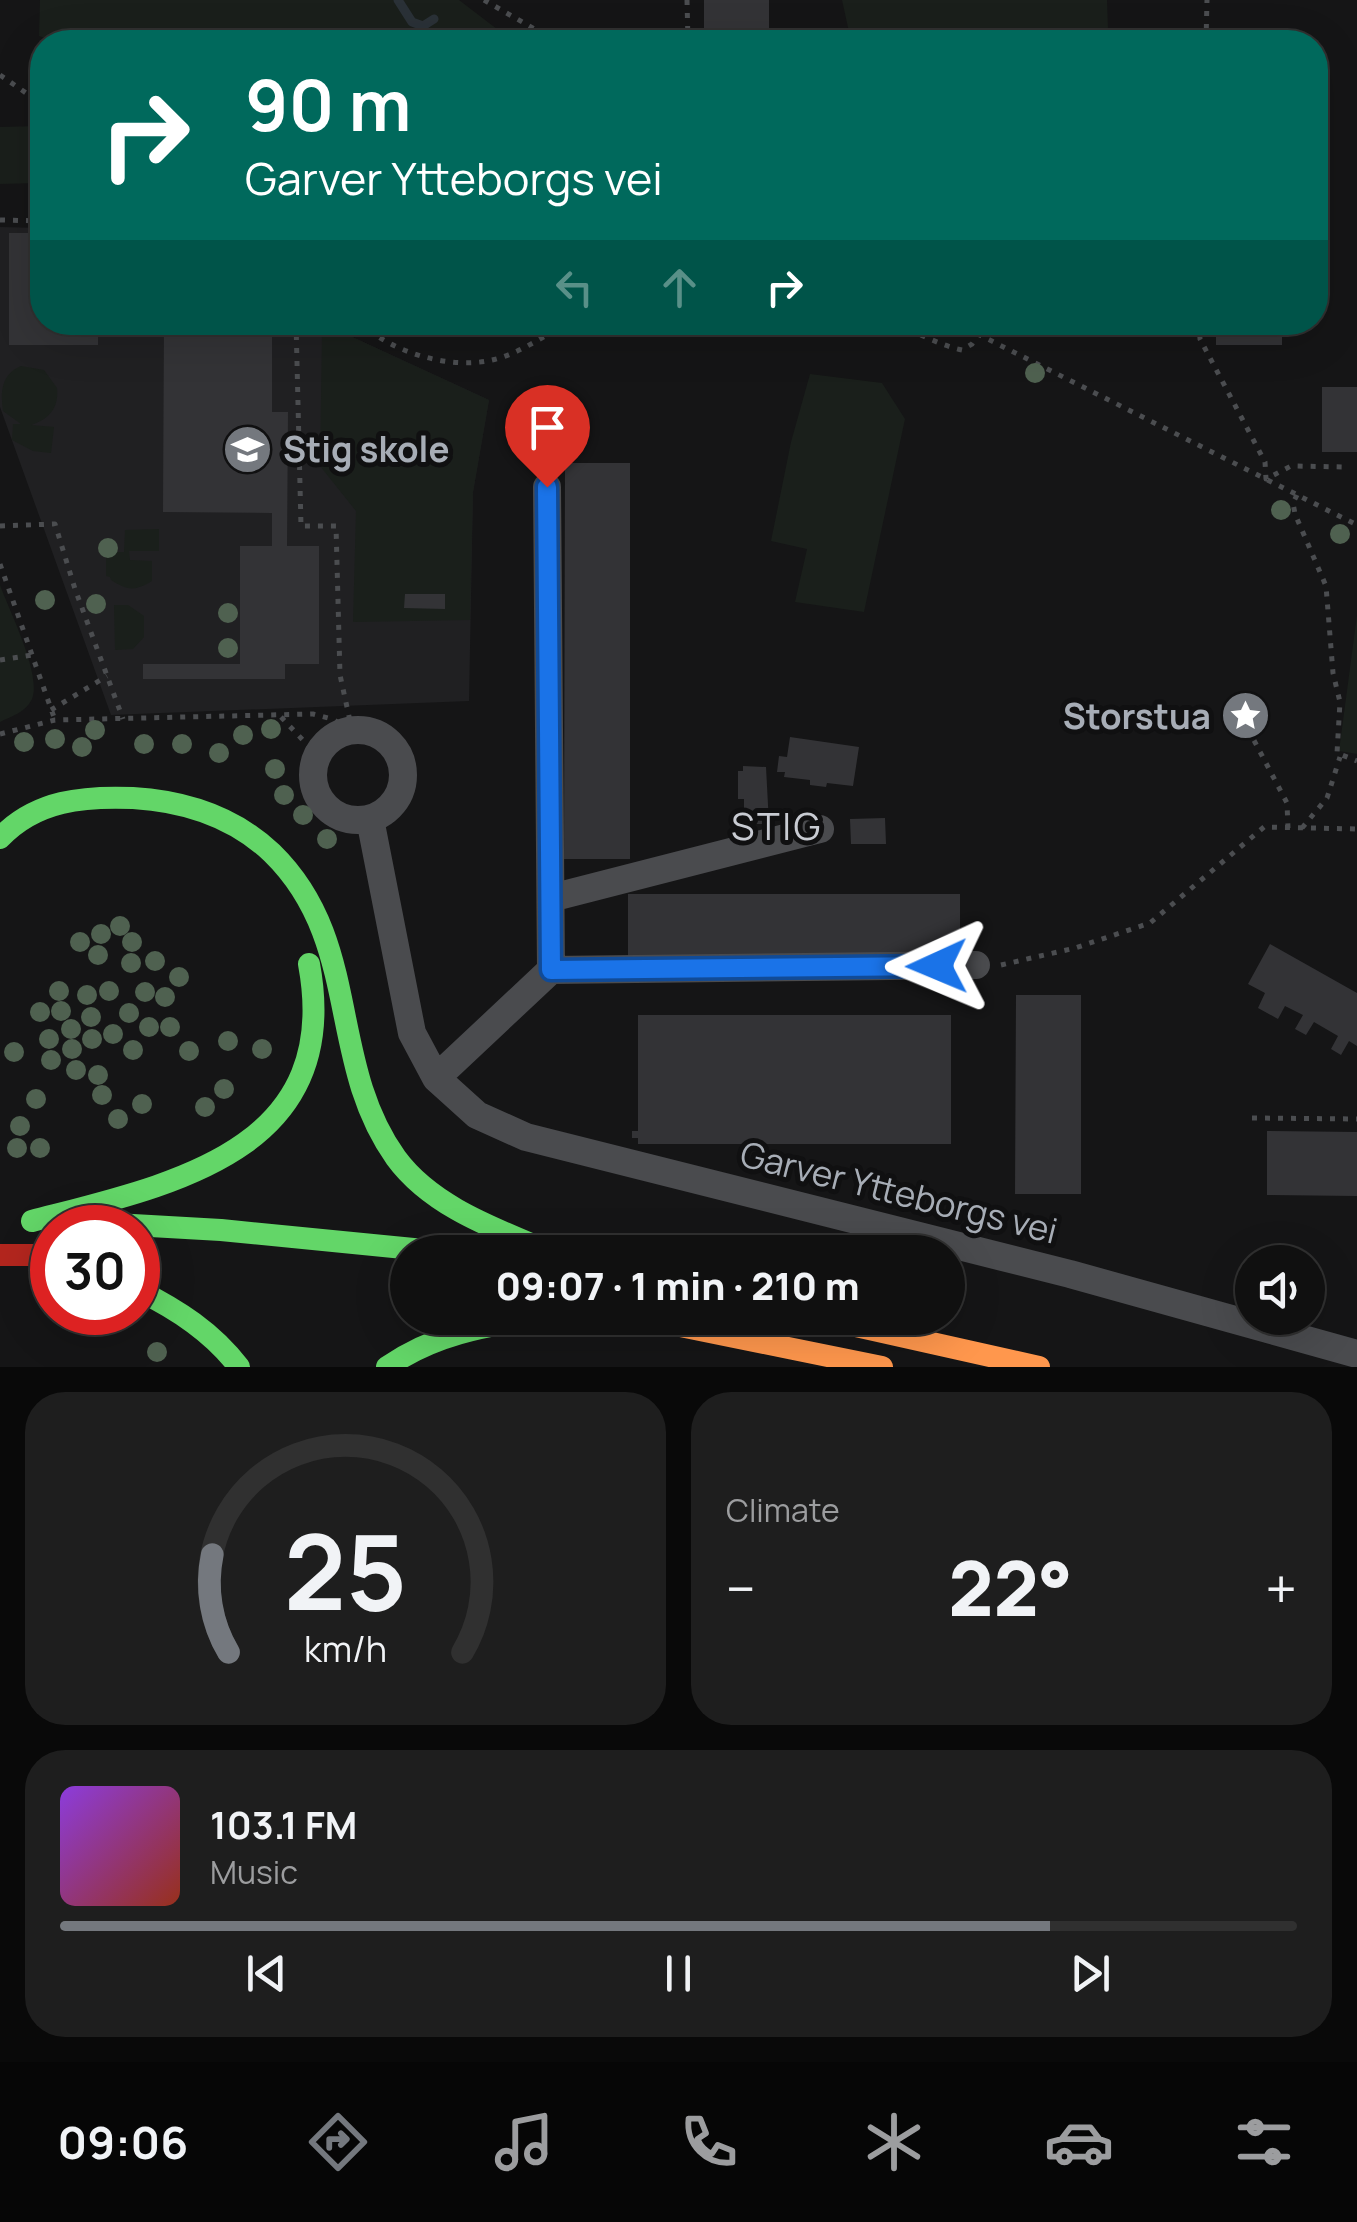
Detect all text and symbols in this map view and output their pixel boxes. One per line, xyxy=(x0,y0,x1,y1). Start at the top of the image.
text: 90 m xyxy=(245,56,412,152)
icon: right xyxy=(80,70,210,200)
text: Garver Ytteborgs vei xyxy=(245,147,663,209)
icon: left xyxy=(547,260,602,315)
icon: ahead xyxy=(652,260,707,315)
icon: right xyxy=(757,260,812,315)
pin xyxy=(505,385,590,488)
icon: arrive xyxy=(520,400,575,455)
school or university icon: Stig skole xyxy=(222,423,274,475)
place label: Stig skole xyxy=(283,425,450,473)
place icon: Storstua xyxy=(1220,690,1272,742)
place label: Storstua xyxy=(1063,692,1211,740)
district label: STIG xyxy=(731,799,823,851)
position arrow xyxy=(885,914,989,1018)
street label: Garver Ytteborgs vei xyxy=(736,1129,1062,1255)
speed limit sign: 30 xyxy=(30,1205,160,1335)
map controls xyxy=(1235,1245,1325,1335)
button: sound xyxy=(1235,1245,1325,1335)
text: 09:07 · 1 min · 210 m xyxy=(495,1259,860,1311)
text: Climate xyxy=(726,1488,840,1532)
text: 25 xyxy=(284,1499,407,1641)
text: 22° xyxy=(948,1536,1073,1639)
text: − xyxy=(726,1550,756,1626)
text: + xyxy=(1265,1550,1297,1626)
text: km/h xyxy=(304,1624,387,1673)
text: 103.1 FM xyxy=(210,1798,357,1850)
text: Music xyxy=(210,1850,298,1894)
icon: previous xyxy=(239,1946,294,2001)
icon: pause xyxy=(651,1946,706,2001)
icon: next xyxy=(1063,1946,1118,2001)
icon: directions xyxy=(303,2107,373,2177)
icon: music xyxy=(489,2107,559,2177)
icon: phone xyxy=(674,2107,744,2177)
icon: climate xyxy=(859,2107,929,2177)
icon: car xyxy=(1044,2107,1114,2177)
icon: filters xyxy=(1229,2107,1299,2177)
text: 09:06 xyxy=(58,2111,188,2173)

